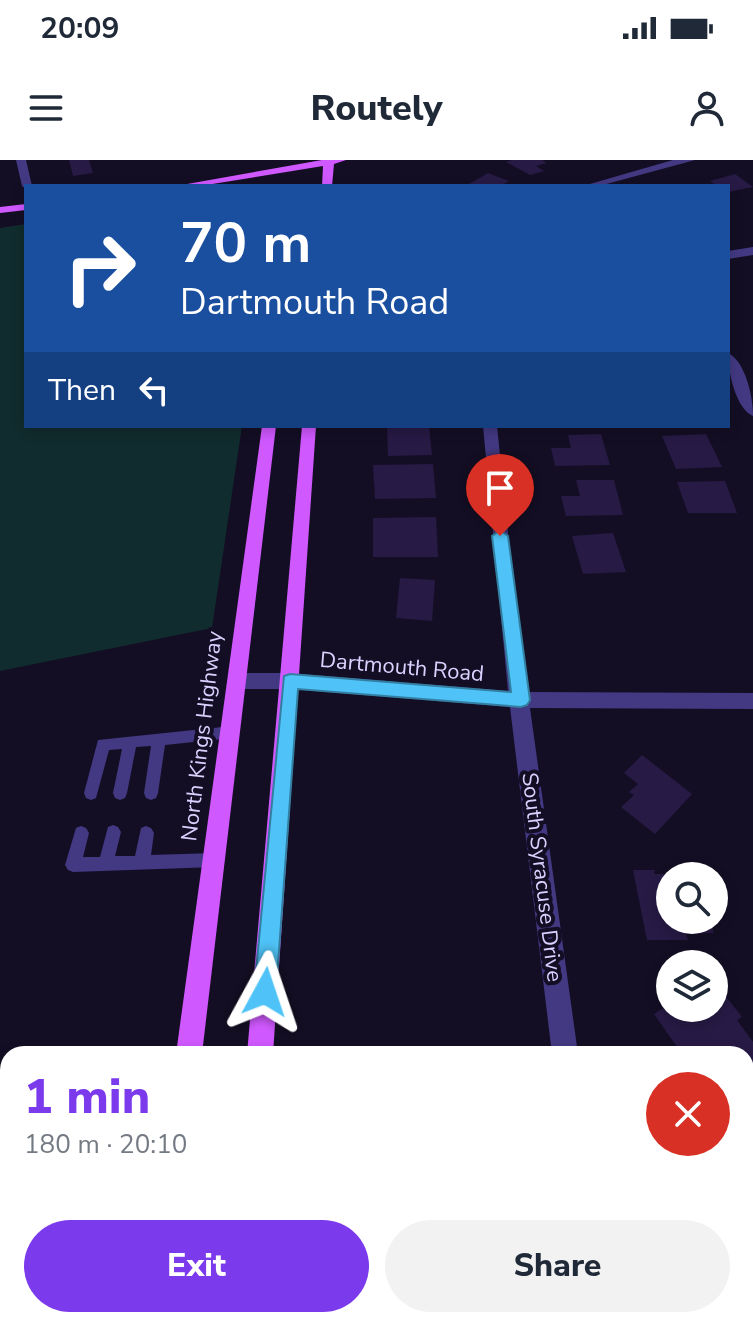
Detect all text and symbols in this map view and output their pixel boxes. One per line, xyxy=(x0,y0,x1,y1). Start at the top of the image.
text: 20:09 xyxy=(40,8,119,49)
text: Routely xyxy=(311,84,442,133)
icon: menu xyxy=(24,86,68,130)
icon: person xyxy=(685,86,729,130)
text: 70 m xyxy=(180,205,311,282)
icon: right xyxy=(48,216,152,320)
text: Dartmouth Road xyxy=(180,278,449,327)
icon: left xyxy=(132,368,176,412)
text: Then xyxy=(48,370,116,411)
pin xyxy=(466,454,534,536)
icon: arrive xyxy=(478,466,522,510)
street label: North Kings Highway xyxy=(174,629,230,843)
street label: Dartmouth Road xyxy=(319,645,485,689)
street label: South Syracuse Drive xyxy=(514,771,570,984)
map controls xyxy=(656,862,728,1022)
button: search xyxy=(656,862,728,934)
position arrow xyxy=(223,950,307,1034)
button: layers xyxy=(656,950,728,1022)
text: 1 min xyxy=(24,1064,150,1130)
button: close xyxy=(646,1072,730,1156)
text: 180 m · 20:10 xyxy=(24,1127,187,1162)
button: Exit xyxy=(24,1220,369,1312)
button: Share xyxy=(385,1220,730,1312)

